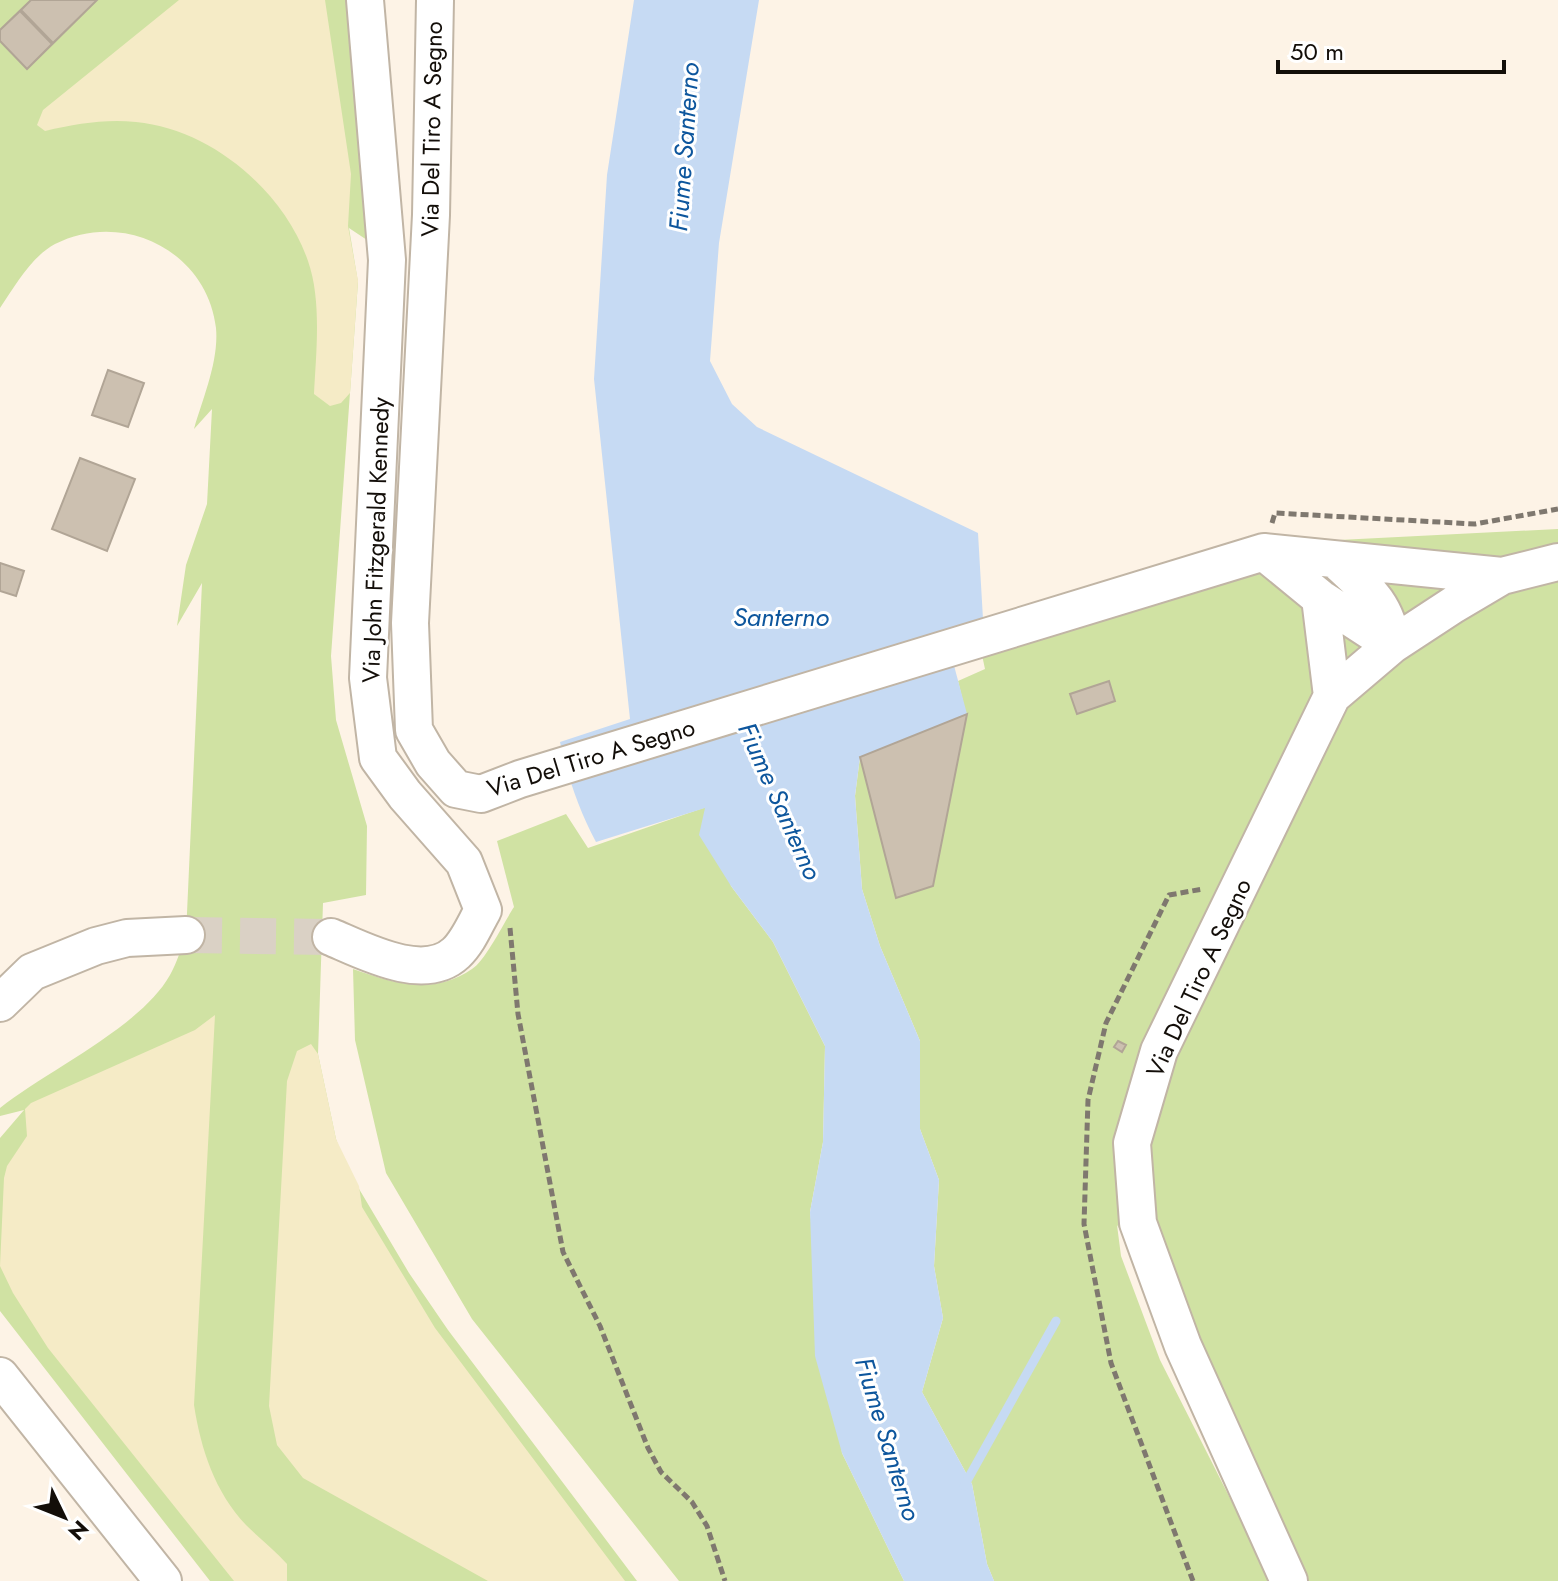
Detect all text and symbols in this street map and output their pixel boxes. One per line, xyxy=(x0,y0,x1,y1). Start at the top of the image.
street label: Via Del Tiro A Segno xyxy=(412,21,451,237)
scale bar xyxy=(1278,24,1504,74)
text: 50 m xyxy=(1290,34,1344,69)
water label: Fiume Santerno xyxy=(659,61,709,233)
street label: Via John Fitzgerald Kennedy xyxy=(353,396,398,683)
water label: Santerno xyxy=(733,598,829,636)
street label: Via Del Tiro A Segno xyxy=(483,709,699,806)
water label: Fiume Santerno xyxy=(728,716,832,886)
street label: Via Del Tiro A Segno xyxy=(1137,873,1260,1083)
water label: Fiume Santerno xyxy=(845,1353,931,1526)
north arrow xyxy=(24,1477,104,1557)
text: N xyxy=(61,1513,96,1548)

